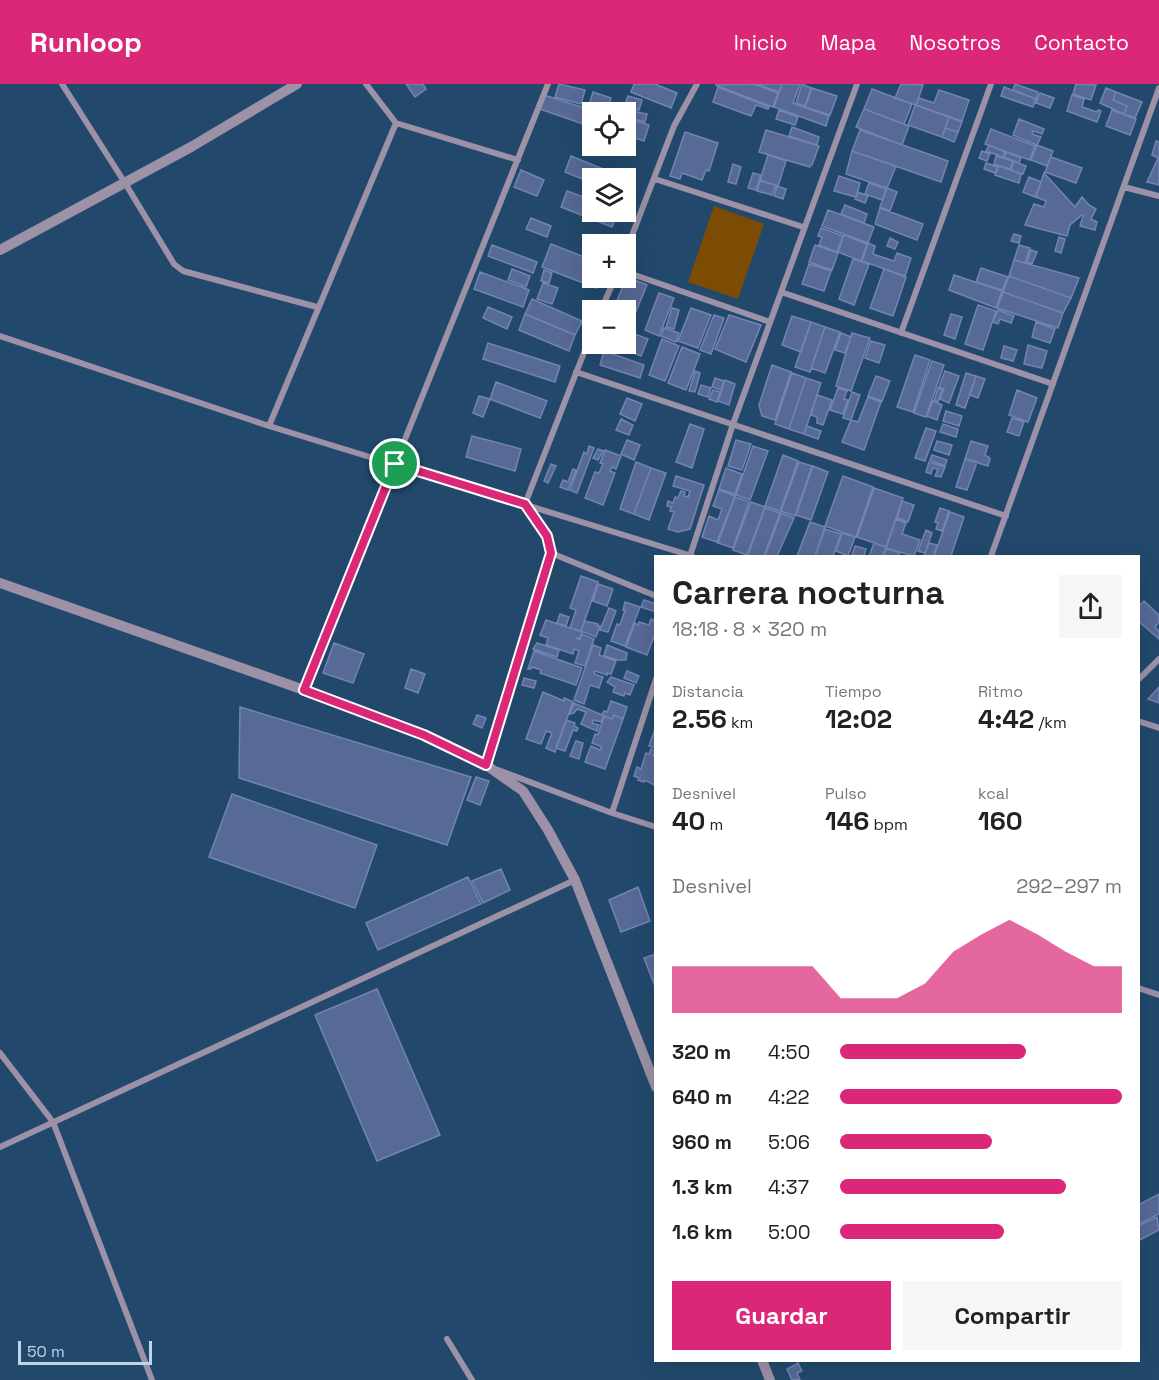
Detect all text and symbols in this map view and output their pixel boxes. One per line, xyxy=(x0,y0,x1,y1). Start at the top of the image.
text: Runloop xyxy=(30,24,142,60)
text: Inicio xyxy=(734,29,788,56)
text: Mapa xyxy=(821,29,876,56)
text: Nosotros xyxy=(909,29,1001,56)
text: Contacto xyxy=(1034,29,1129,56)
map controls xyxy=(582,102,636,354)
button: locate xyxy=(582,102,636,156)
button: layers xyxy=(582,168,636,222)
button: + xyxy=(582,234,636,288)
button: − xyxy=(582,300,636,354)
pin xyxy=(369,438,420,489)
icon: arrive xyxy=(378,447,411,480)
text: Carrera nocturna xyxy=(672,572,944,614)
button: share xyxy=(1059,575,1122,638)
text: 18:18 · 8 × 320 m xyxy=(672,616,827,642)
text: Distancia xyxy=(672,681,744,702)
text: Tiempo xyxy=(825,681,882,702)
text: Ritmo xyxy=(978,681,1023,702)
text: 2.56 xyxy=(672,702,727,736)
text: 12:02 xyxy=(825,702,892,736)
text: 4:42 xyxy=(978,702,1034,736)
text: km xyxy=(727,712,753,733)
text: /km xyxy=(1034,712,1067,733)
text: Desnivel xyxy=(672,783,736,804)
text: Pulso xyxy=(825,783,867,804)
text: kcal xyxy=(978,783,1009,804)
text: 40 xyxy=(672,804,705,838)
text: 146 xyxy=(825,804,869,838)
text: 160 xyxy=(978,804,1023,838)
text: m xyxy=(705,814,723,835)
text: bpm xyxy=(869,814,908,835)
text: Desnivel xyxy=(672,873,752,899)
text: 292–297 m xyxy=(1016,873,1122,899)
text: 320 m xyxy=(672,1039,731,1065)
text: 4:50 xyxy=(768,1039,810,1065)
text: 640 m xyxy=(672,1084,732,1110)
text: 4:22 xyxy=(768,1084,810,1110)
text: 960 m xyxy=(672,1129,732,1155)
text: 5:06 xyxy=(768,1129,810,1155)
text: 1.3 km xyxy=(672,1174,733,1200)
text: 4:37 xyxy=(768,1174,809,1200)
text: 1.6 km xyxy=(672,1219,733,1245)
text: 5:00 xyxy=(768,1219,811,1245)
button: Guardar xyxy=(672,1281,891,1350)
button: Compartir xyxy=(903,1281,1122,1350)
scale bar xyxy=(18,1338,152,1366)
text: 50 m xyxy=(27,1341,65,1362)

